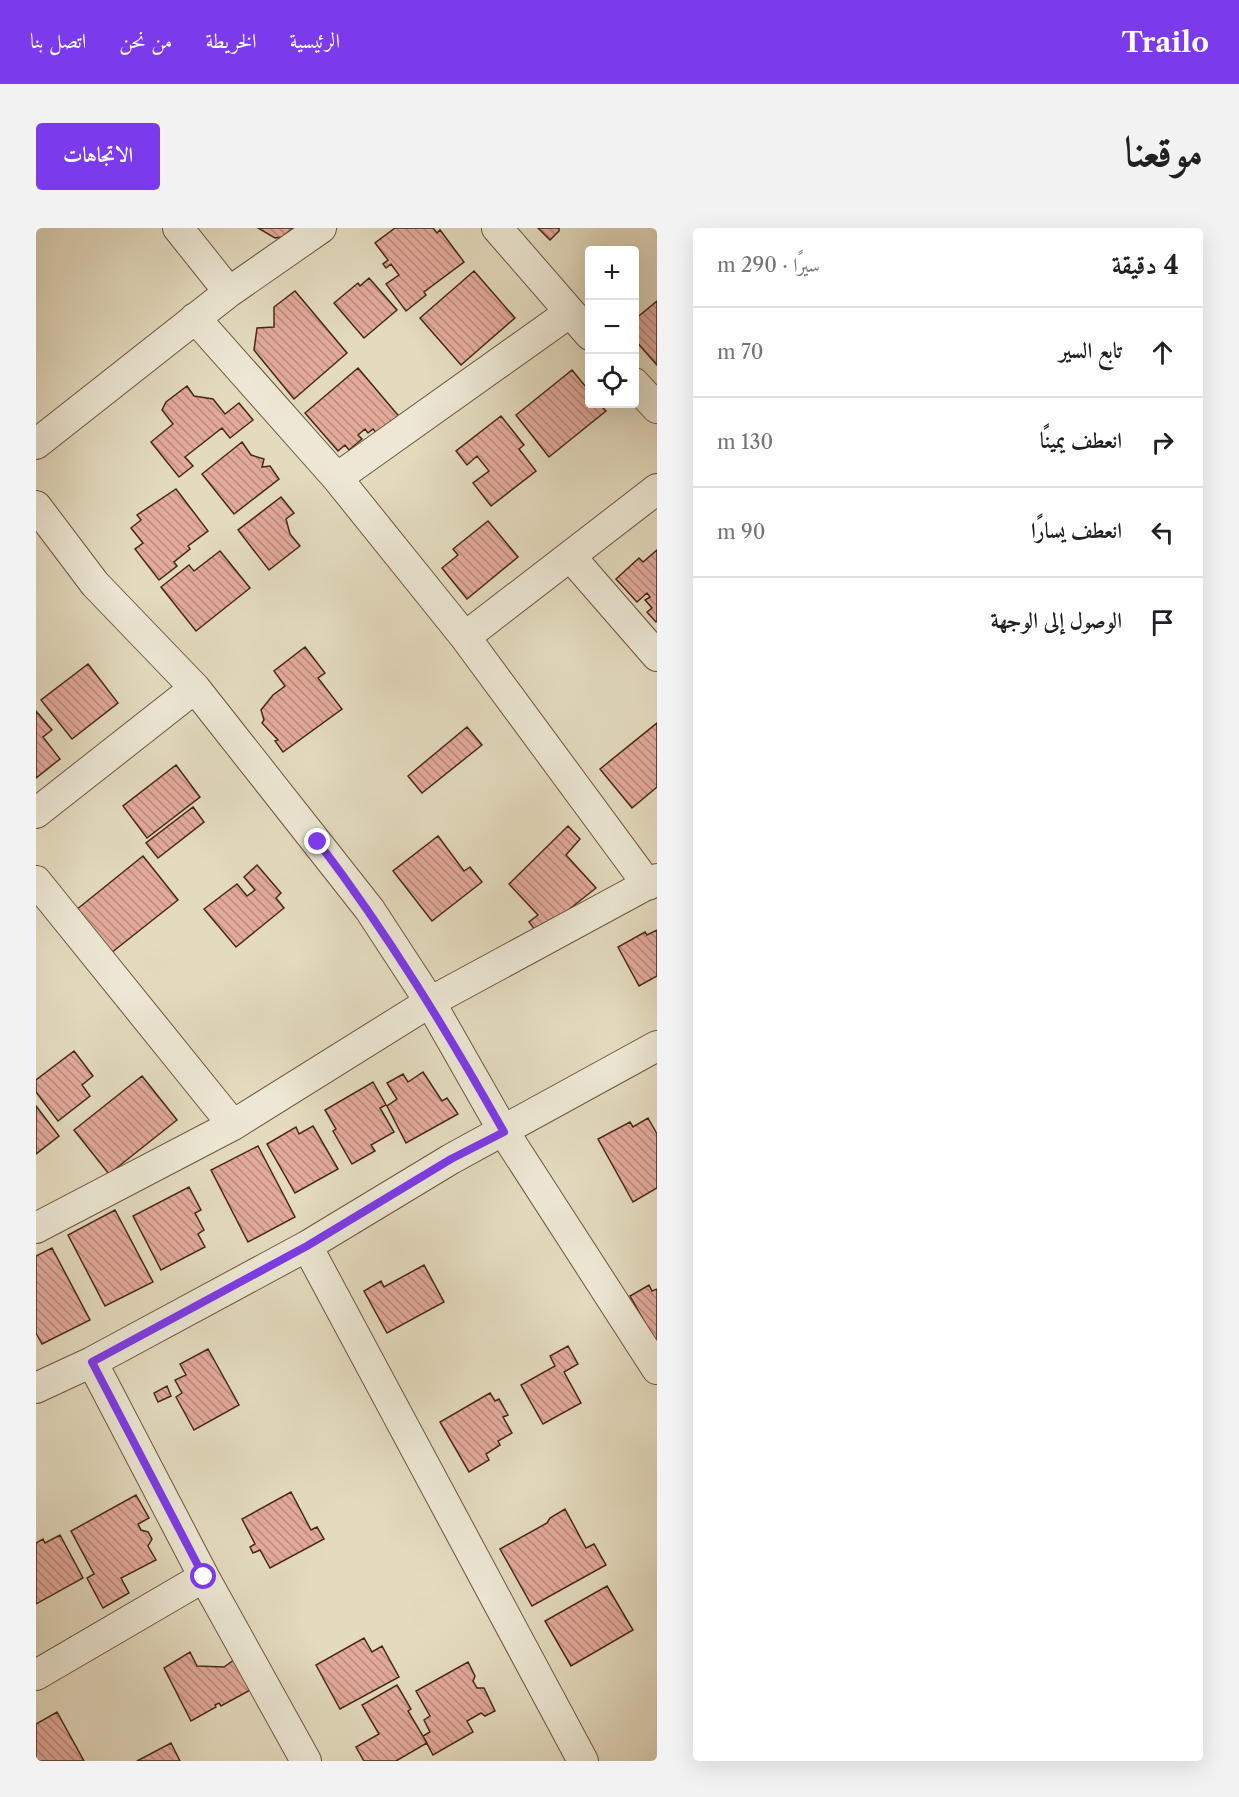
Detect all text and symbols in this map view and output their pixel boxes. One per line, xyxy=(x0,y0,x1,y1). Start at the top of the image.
text: Trailo xyxy=(1122,25,1209,59)
text: اتصل بنا xyxy=(30,28,86,53)
text: من نحن xyxy=(119,28,172,53)
text: الخريطة xyxy=(205,28,257,53)
text: الرئيسية xyxy=(290,28,340,53)
button: الاتجاهات xyxy=(36,123,160,190)
text: موقعنا xyxy=(1125,125,1203,177)
map controls xyxy=(585,246,639,408)
button: + xyxy=(585,246,639,300)
text: 4 دقيقة xyxy=(1112,249,1179,281)
text: سيرًا · 290 m xyxy=(717,253,820,277)
button: − xyxy=(585,300,639,354)
icon: ahead xyxy=(1146,336,1179,369)
text: تابع السير xyxy=(1059,337,1122,364)
text: 70 m xyxy=(717,340,764,364)
button: locate xyxy=(585,354,639,408)
icon: right xyxy=(1146,426,1179,459)
text: انعطف يمينًا xyxy=(1040,427,1122,454)
text: 130 m xyxy=(717,430,773,454)
icon: left xyxy=(1146,516,1179,549)
text: انعطف يسارًا xyxy=(1031,517,1122,544)
text: 90 m xyxy=(717,520,765,544)
icon: arrive xyxy=(1146,606,1179,639)
text: الوصول إلى الوجهة xyxy=(990,607,1122,634)
route end xyxy=(304,828,330,854)
route start xyxy=(190,1563,216,1589)

